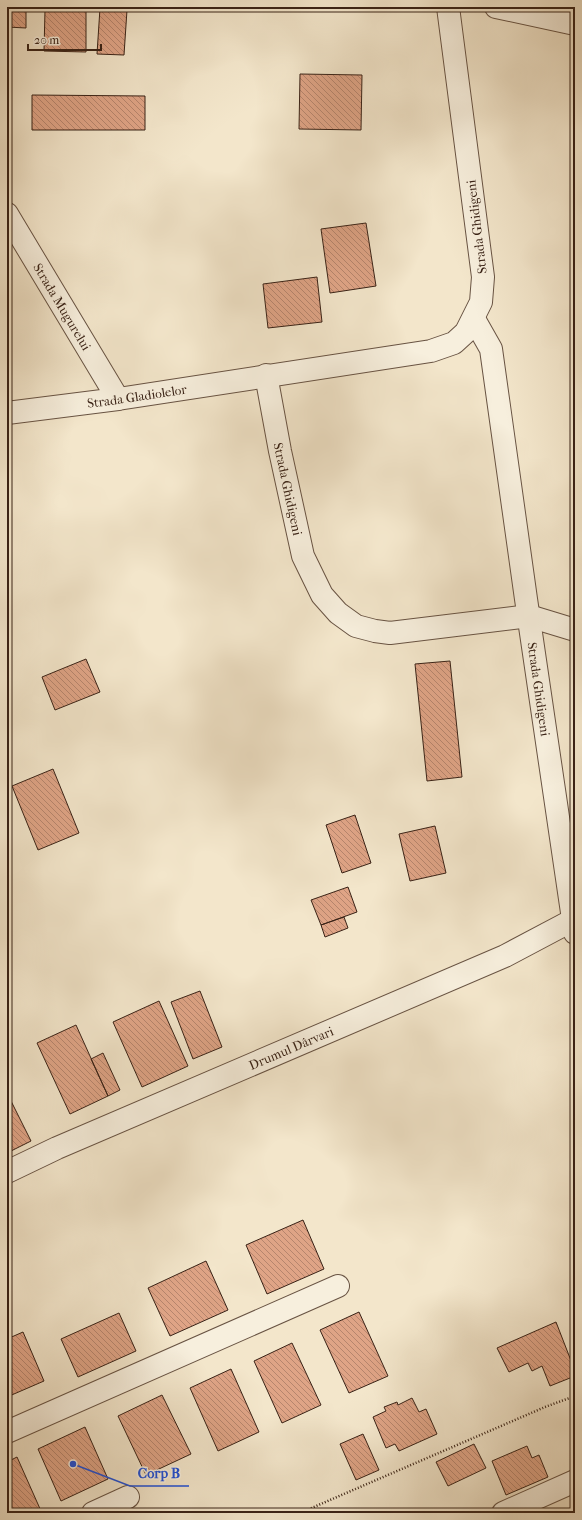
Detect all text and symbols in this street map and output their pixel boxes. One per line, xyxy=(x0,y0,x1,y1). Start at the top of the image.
scale bar xyxy=(28,26,101,52)
text: 20 m xyxy=(34,33,59,47)
street label: Strada Ghidigeni xyxy=(463,179,490,275)
street label: Strada Mugurelui xyxy=(30,261,94,353)
street label: Strada Gladiolelor xyxy=(86,382,188,411)
street label: Strada Ghidigeni xyxy=(271,441,305,537)
street label: Strada Ghidigeni xyxy=(524,641,553,737)
street label: Drumul Dârvari xyxy=(247,1023,336,1073)
callout: Corp B xyxy=(130,1460,189,1486)
text: Corp B xyxy=(138,1465,180,1482)

